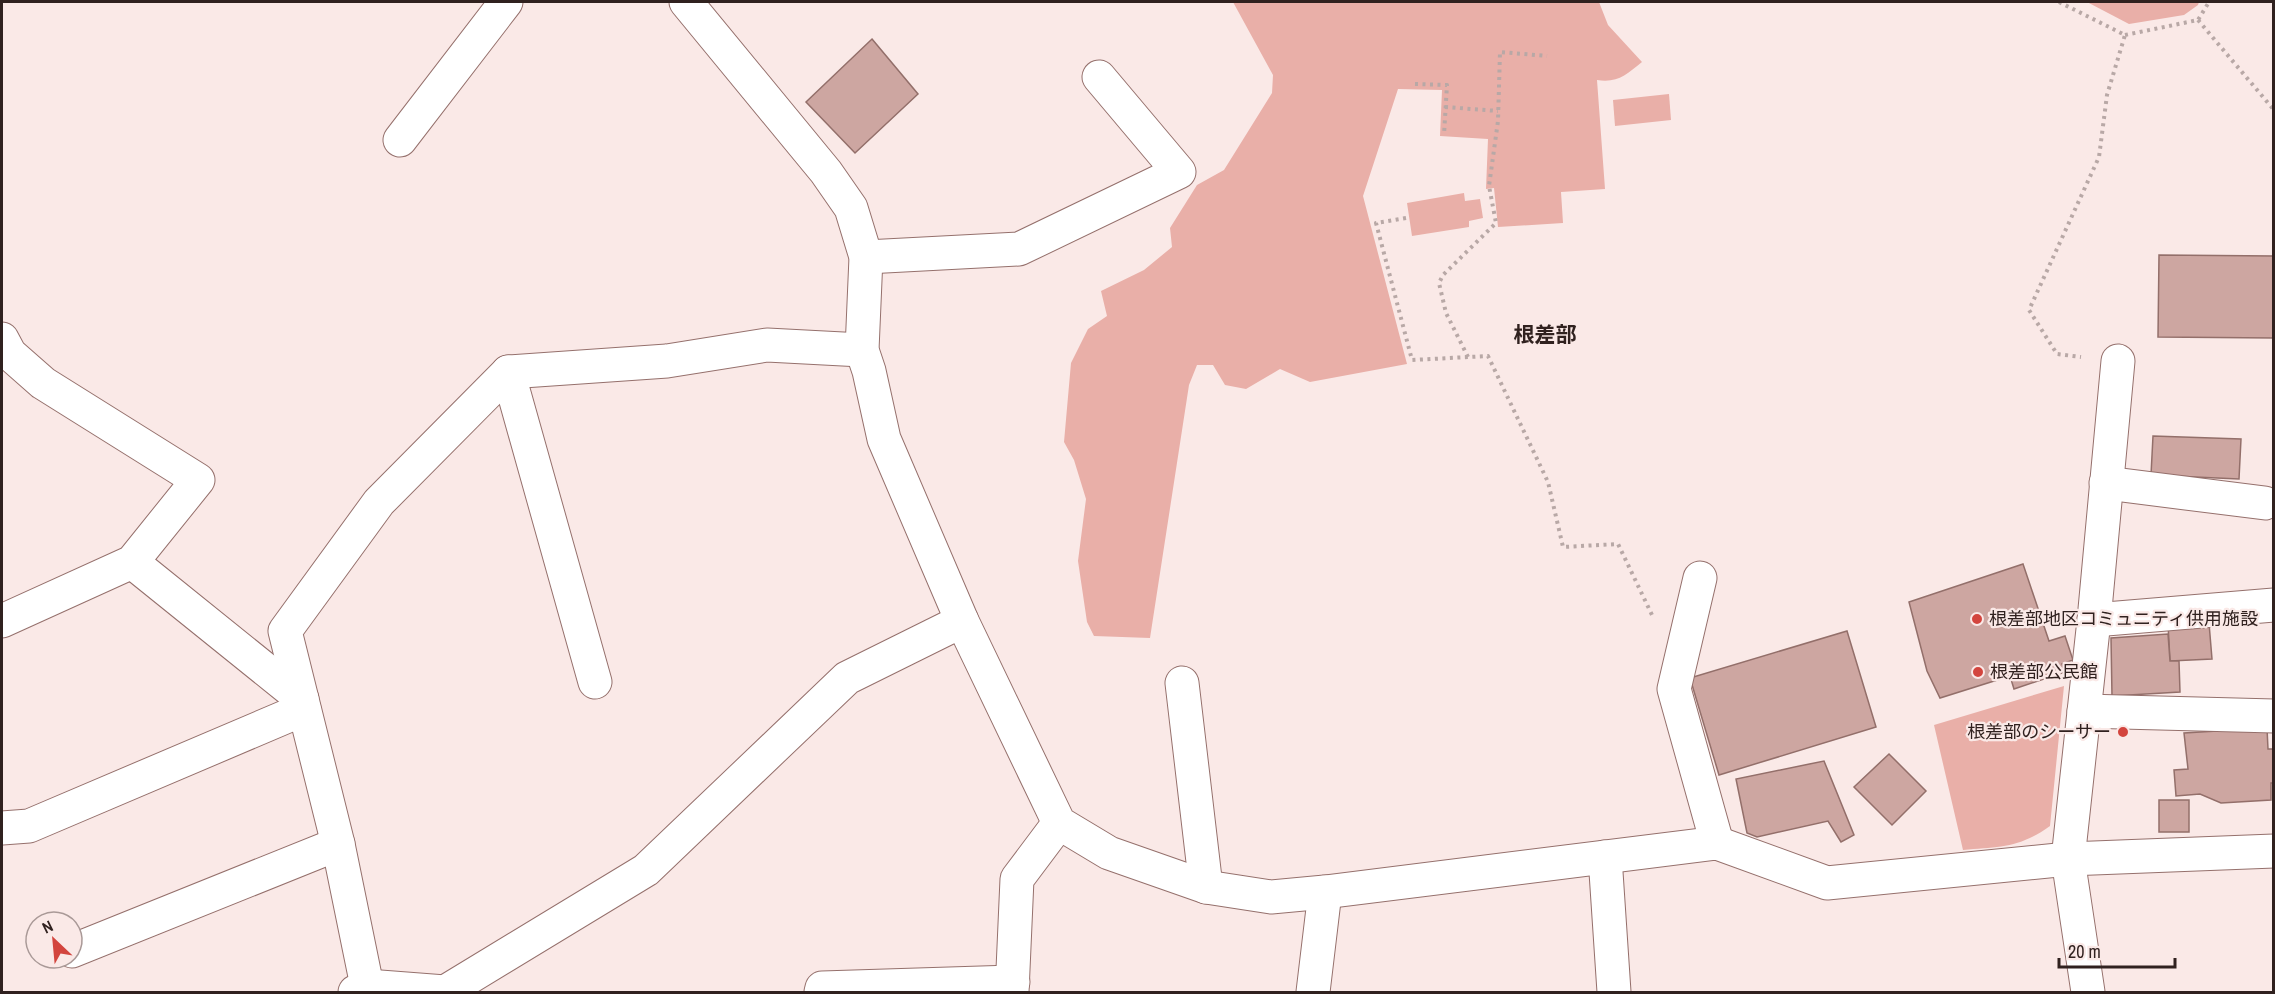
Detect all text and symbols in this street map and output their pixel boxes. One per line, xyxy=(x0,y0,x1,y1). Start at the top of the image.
district label: 根差部 xyxy=(1514,320,1577,349)
place label: 根差部地区コミュニティ供用施設 xyxy=(1989,606,2258,631)
marker: 根差部地区コミュニティ供用施設 xyxy=(1970,612,1984,626)
place label: 根差部公民館 xyxy=(1990,659,2098,684)
marker: 根差部公民館 xyxy=(1971,665,1985,679)
place label: 根差部のシーサー xyxy=(1967,719,2111,744)
marker: 根差部のシーサー xyxy=(2116,725,2130,739)
north arrow xyxy=(24,910,84,970)
text: N xyxy=(38,915,57,938)
scale bar xyxy=(2059,931,2174,969)
text: 20 m xyxy=(2068,939,2101,964)

